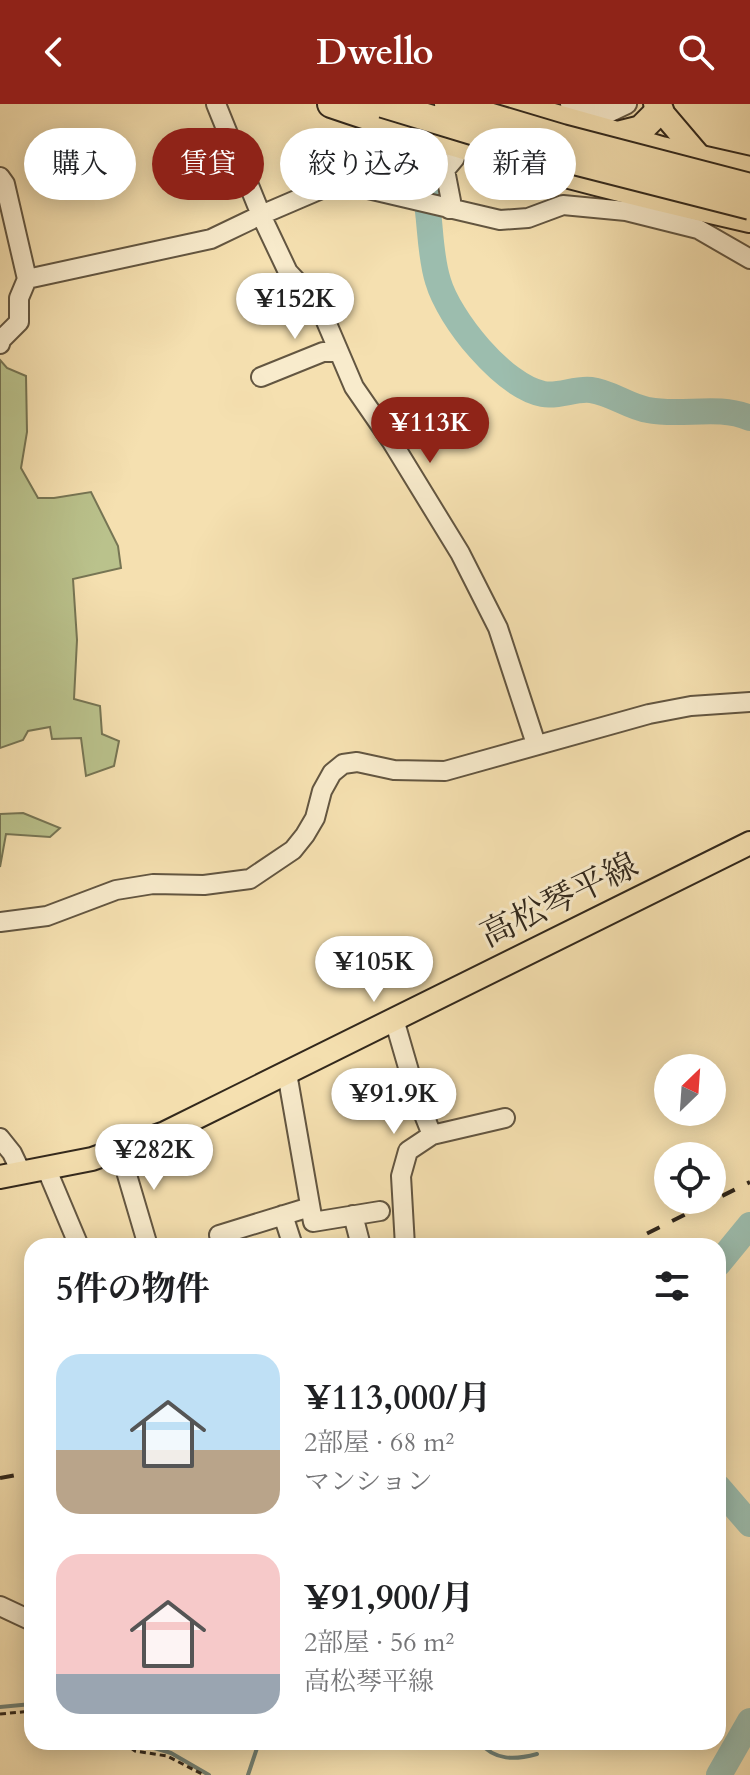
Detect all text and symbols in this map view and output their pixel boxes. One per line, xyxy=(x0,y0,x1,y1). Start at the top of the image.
text: Dwello xyxy=(316,28,434,77)
icon: back xyxy=(32,30,76,74)
icon: search xyxy=(674,30,718,74)
chip: 購入 xyxy=(24,128,136,200)
chip: 賃貸 xyxy=(152,128,264,200)
chip: 絞り込み xyxy=(280,128,448,200)
chip: 新着 xyxy=(464,128,576,200)
pin: ¥152K xyxy=(239,273,351,341)
text: ¥152K xyxy=(254,281,336,316)
pin: ¥113K xyxy=(374,397,486,465)
text: ¥113K xyxy=(389,405,471,440)
street label: 高松琴平線 xyxy=(473,842,645,958)
pin: ¥105K xyxy=(318,936,430,1004)
text: ¥105K xyxy=(333,944,415,979)
north arrow xyxy=(654,1054,726,1126)
map controls xyxy=(654,1054,726,1214)
pin: ¥91.9K xyxy=(329,1068,459,1136)
text: ¥91.9K xyxy=(349,1076,439,1111)
pin: ¥282K xyxy=(98,1124,210,1192)
text: ¥282K xyxy=(113,1132,195,1167)
button: locate xyxy=(654,1142,726,1214)
icon: filters xyxy=(650,1264,694,1308)
text: 5件の物件 xyxy=(56,1266,209,1312)
text: ¥113,000/月 xyxy=(304,1375,492,1421)
icon: home xyxy=(120,1386,216,1482)
text: 2部屋 · 68 m² xyxy=(304,1425,454,1460)
text: マンション xyxy=(304,1464,433,1499)
text: ¥91,900/月 xyxy=(304,1575,474,1621)
icon: home xyxy=(120,1586,216,1682)
text: 2部屋 · 56 m² xyxy=(304,1625,454,1660)
text: 高松琴平線 xyxy=(304,1664,434,1699)

